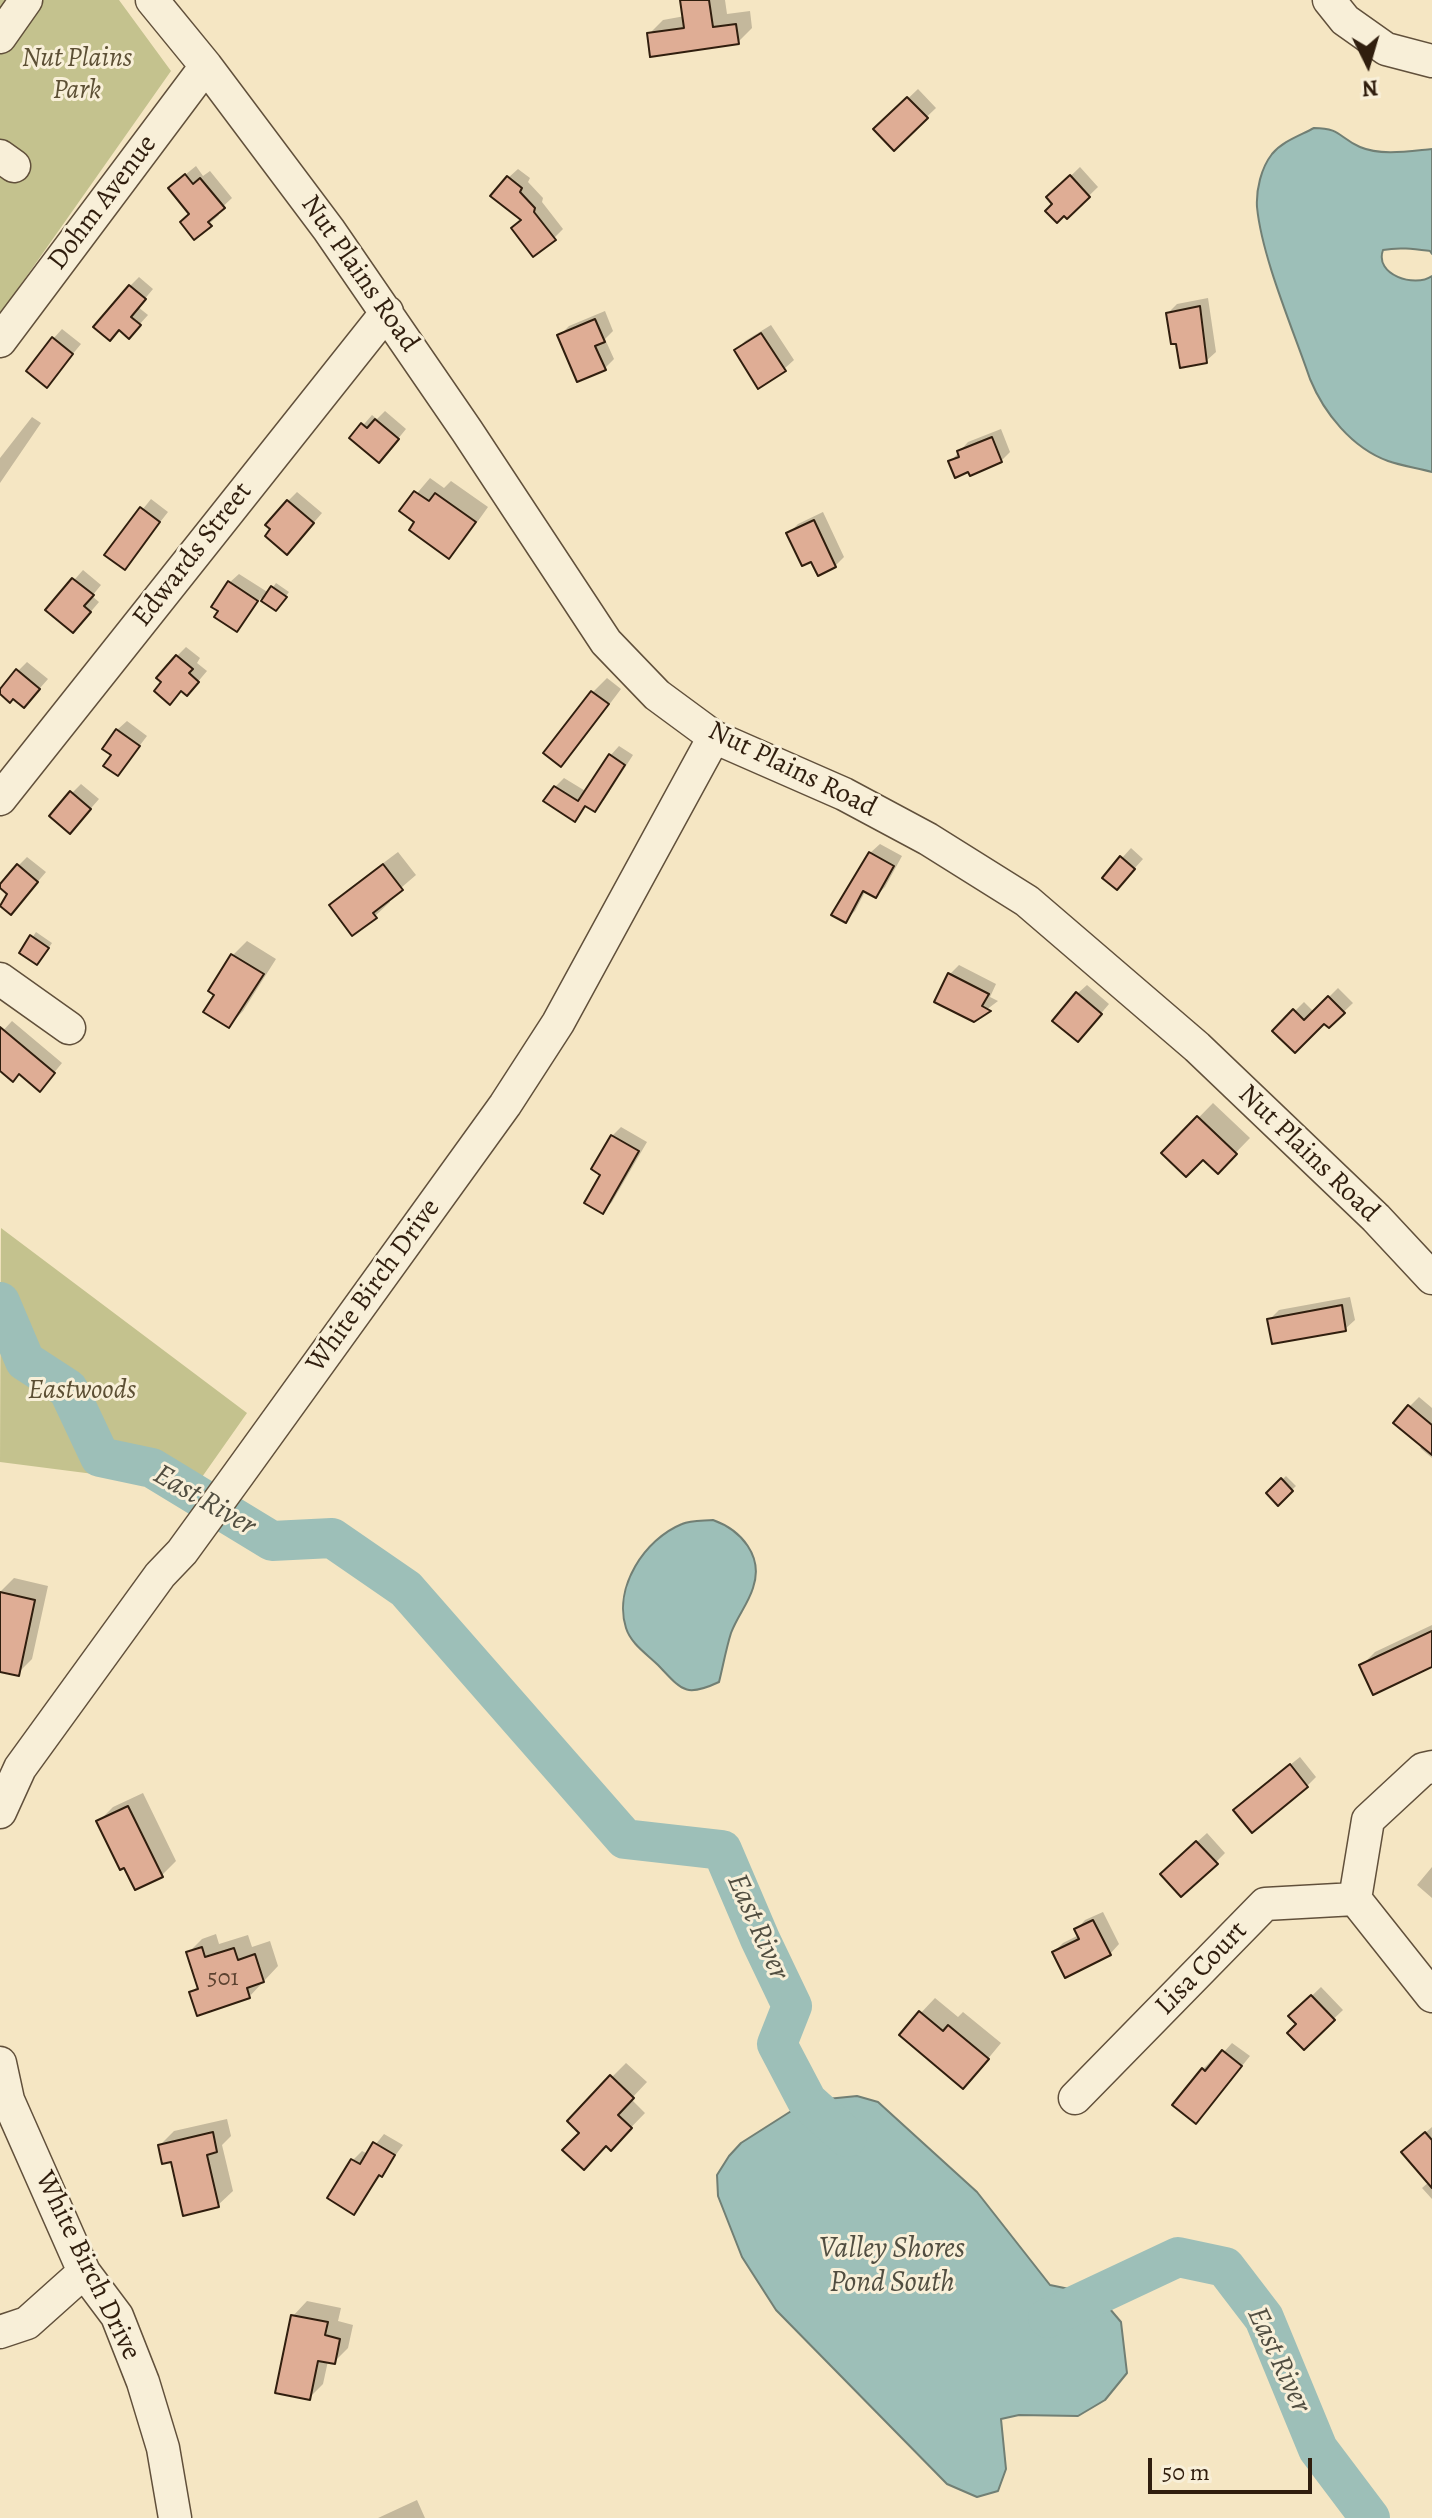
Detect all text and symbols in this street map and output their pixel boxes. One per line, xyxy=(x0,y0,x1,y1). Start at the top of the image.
north arrow xyxy=(1328,24,1408,104)
park label: Nut Plains Park xyxy=(22,42,132,108)
text: N xyxy=(1361,72,1379,104)
street label: Dohm Avenue xyxy=(41,129,165,277)
street label: Nut Plains Road xyxy=(293,189,425,359)
street label: Edwards Street xyxy=(126,476,260,634)
street label: Nut Plains Road xyxy=(702,715,882,825)
street label: Nut Plains Road xyxy=(1230,1078,1386,1230)
street label: White Birch Drive xyxy=(300,1193,448,1379)
park label: Eastwoods xyxy=(28,1374,136,1408)
water label: East River xyxy=(146,1457,262,1545)
water label: East River xyxy=(718,1868,796,1986)
street label: Lisa Court xyxy=(1149,1915,1255,2023)
house number: 501 xyxy=(207,1965,239,1993)
street label: White Birch Drive xyxy=(27,2166,147,2366)
water label: Valley Shores Pond South xyxy=(819,2232,965,2302)
water label: East River xyxy=(1238,2301,1318,2419)
scale bar xyxy=(1152,2442,1316,2492)
text: 50 m xyxy=(1162,2456,1210,2488)

